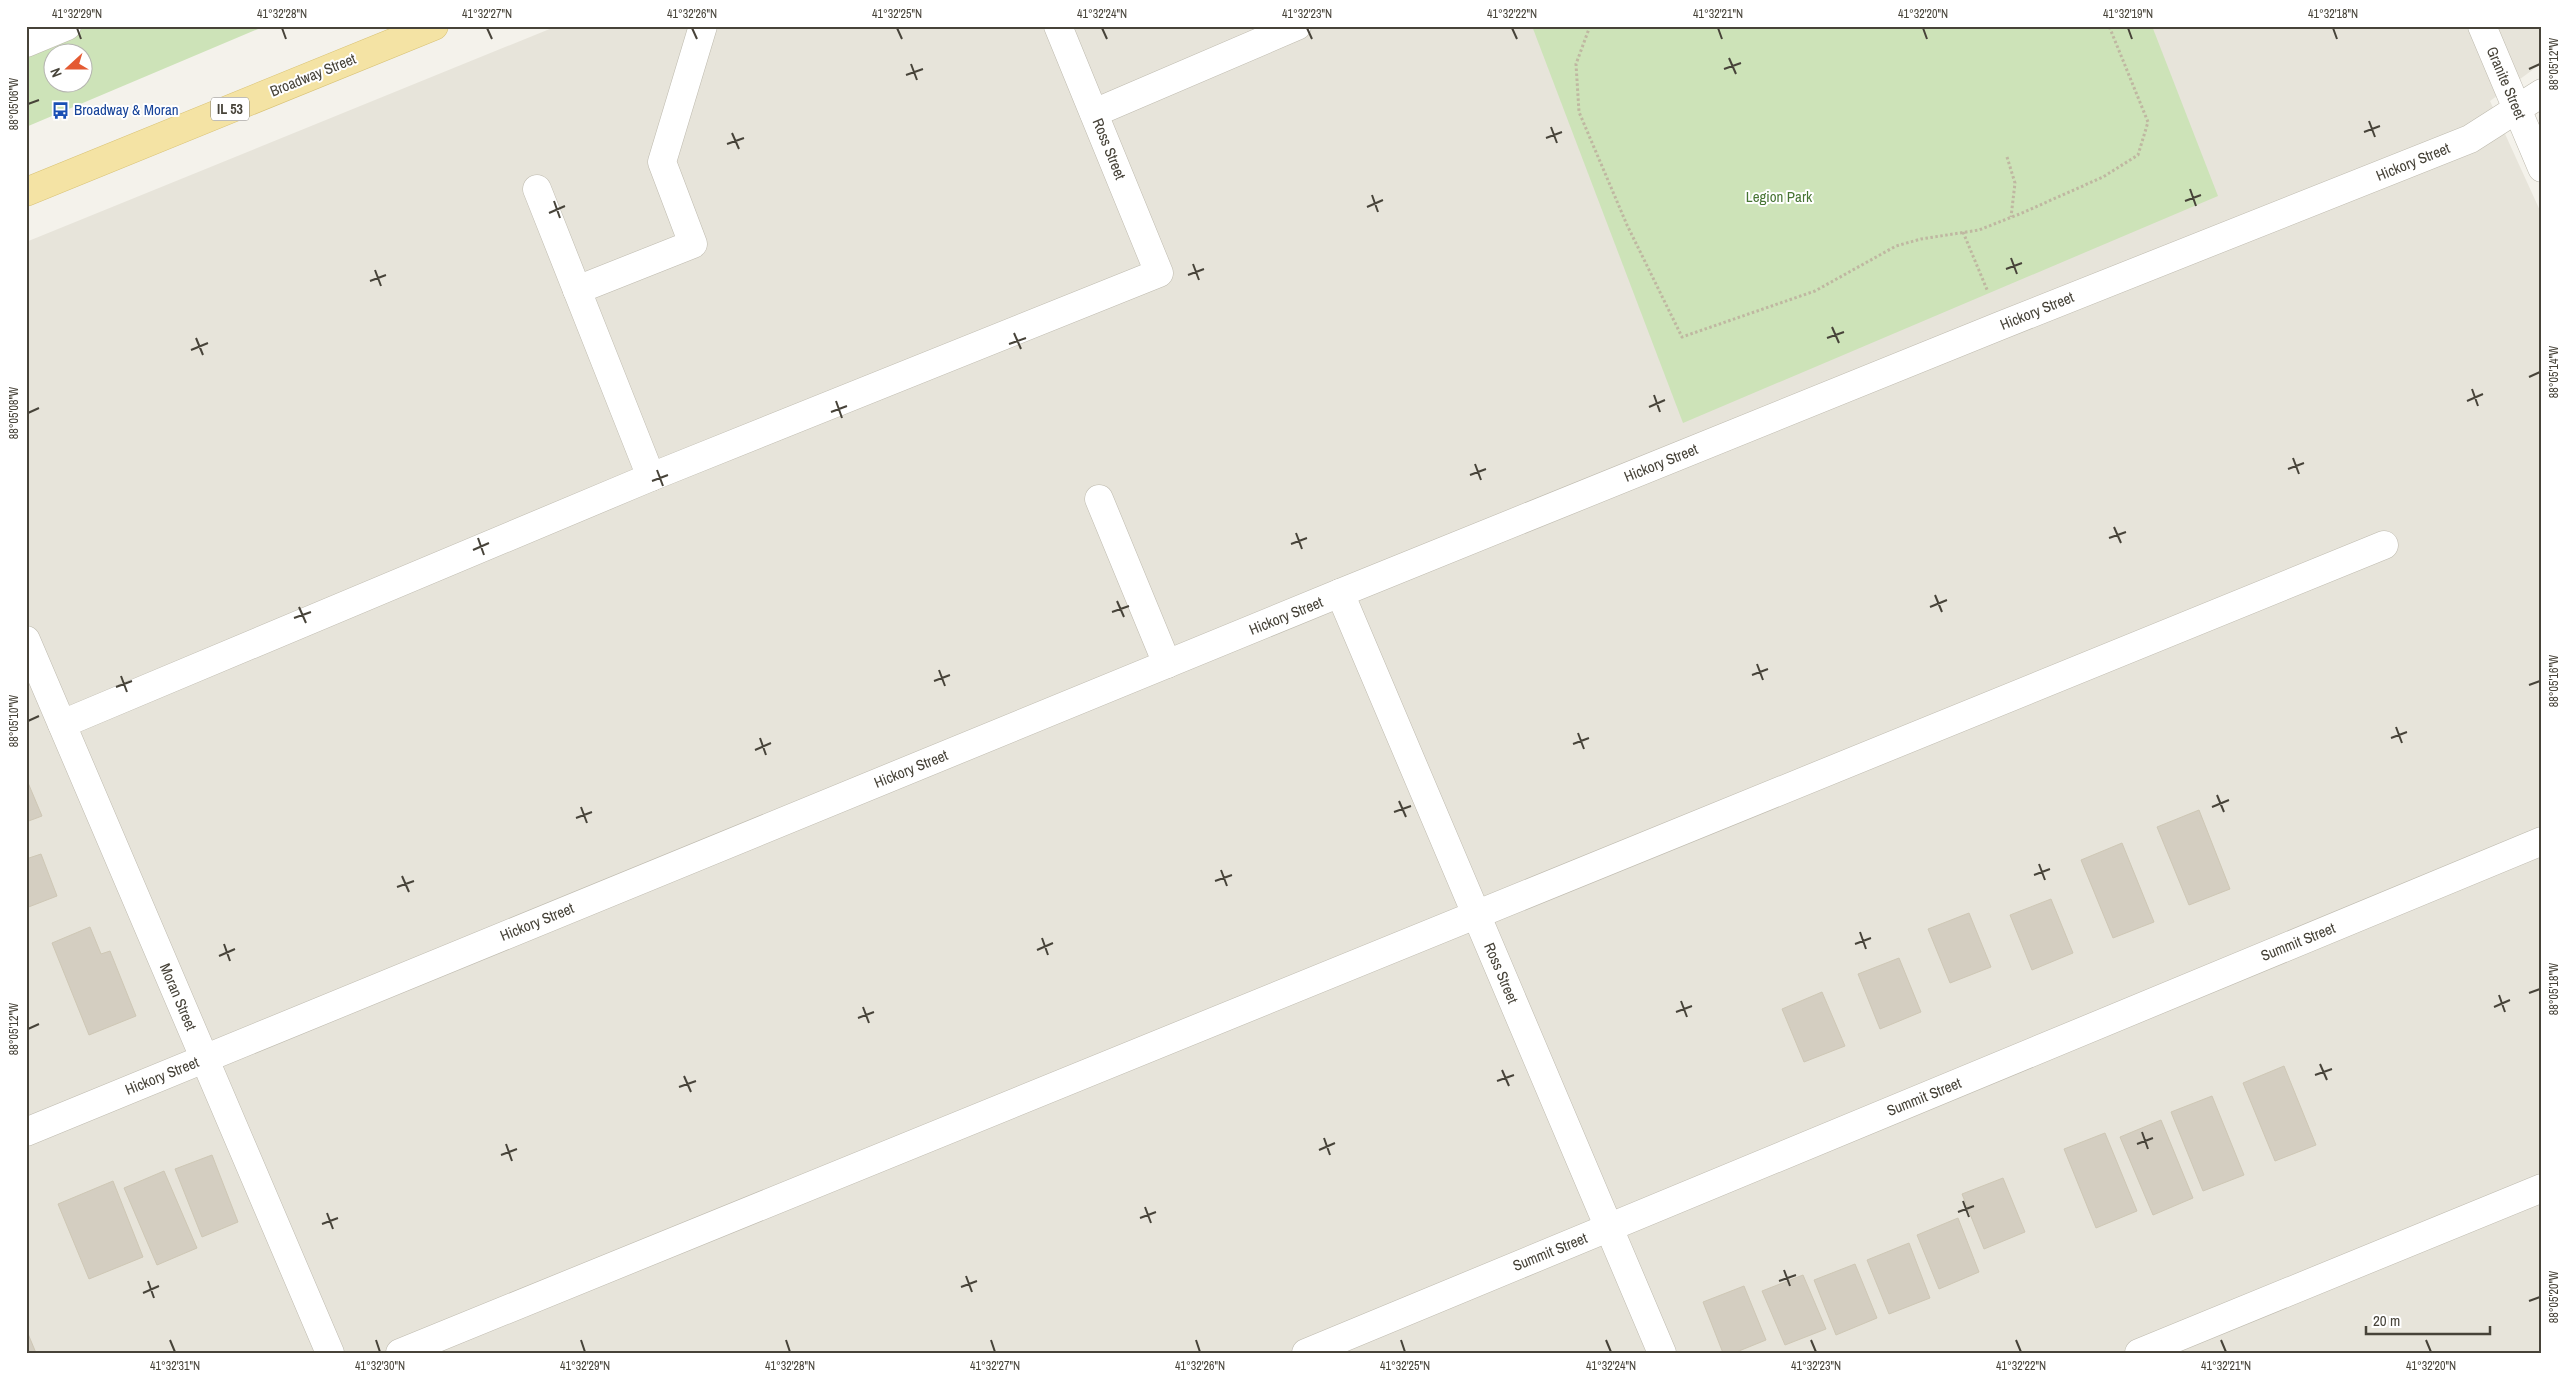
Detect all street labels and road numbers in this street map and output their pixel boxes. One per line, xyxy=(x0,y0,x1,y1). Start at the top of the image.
street label: Granite Street xyxy=(2482,43,2531,123)
street label: Broadway Street xyxy=(267,48,359,101)
road number: IL 53 xyxy=(211,98,249,120)
street label: Ross Street xyxy=(1088,115,1131,183)
street label: Hickory Street xyxy=(2373,137,2453,186)
street label: Hickory Street xyxy=(1997,286,2077,335)
street label: Hickory Street xyxy=(1621,438,1701,487)
street label: Hickory Street xyxy=(1246,591,1326,640)
street label: Hickory Street xyxy=(871,744,951,793)
street label: Hickory Street xyxy=(497,897,577,946)
street label: Summit Street xyxy=(2257,917,2339,966)
street label: Ross Street xyxy=(1479,939,1524,1007)
street label: Moran Street xyxy=(155,960,202,1034)
street label: Hickory Street xyxy=(122,1051,202,1100)
street label: Summit Street xyxy=(1883,1072,1965,1121)
street label: Summit Street xyxy=(1509,1227,1591,1276)

